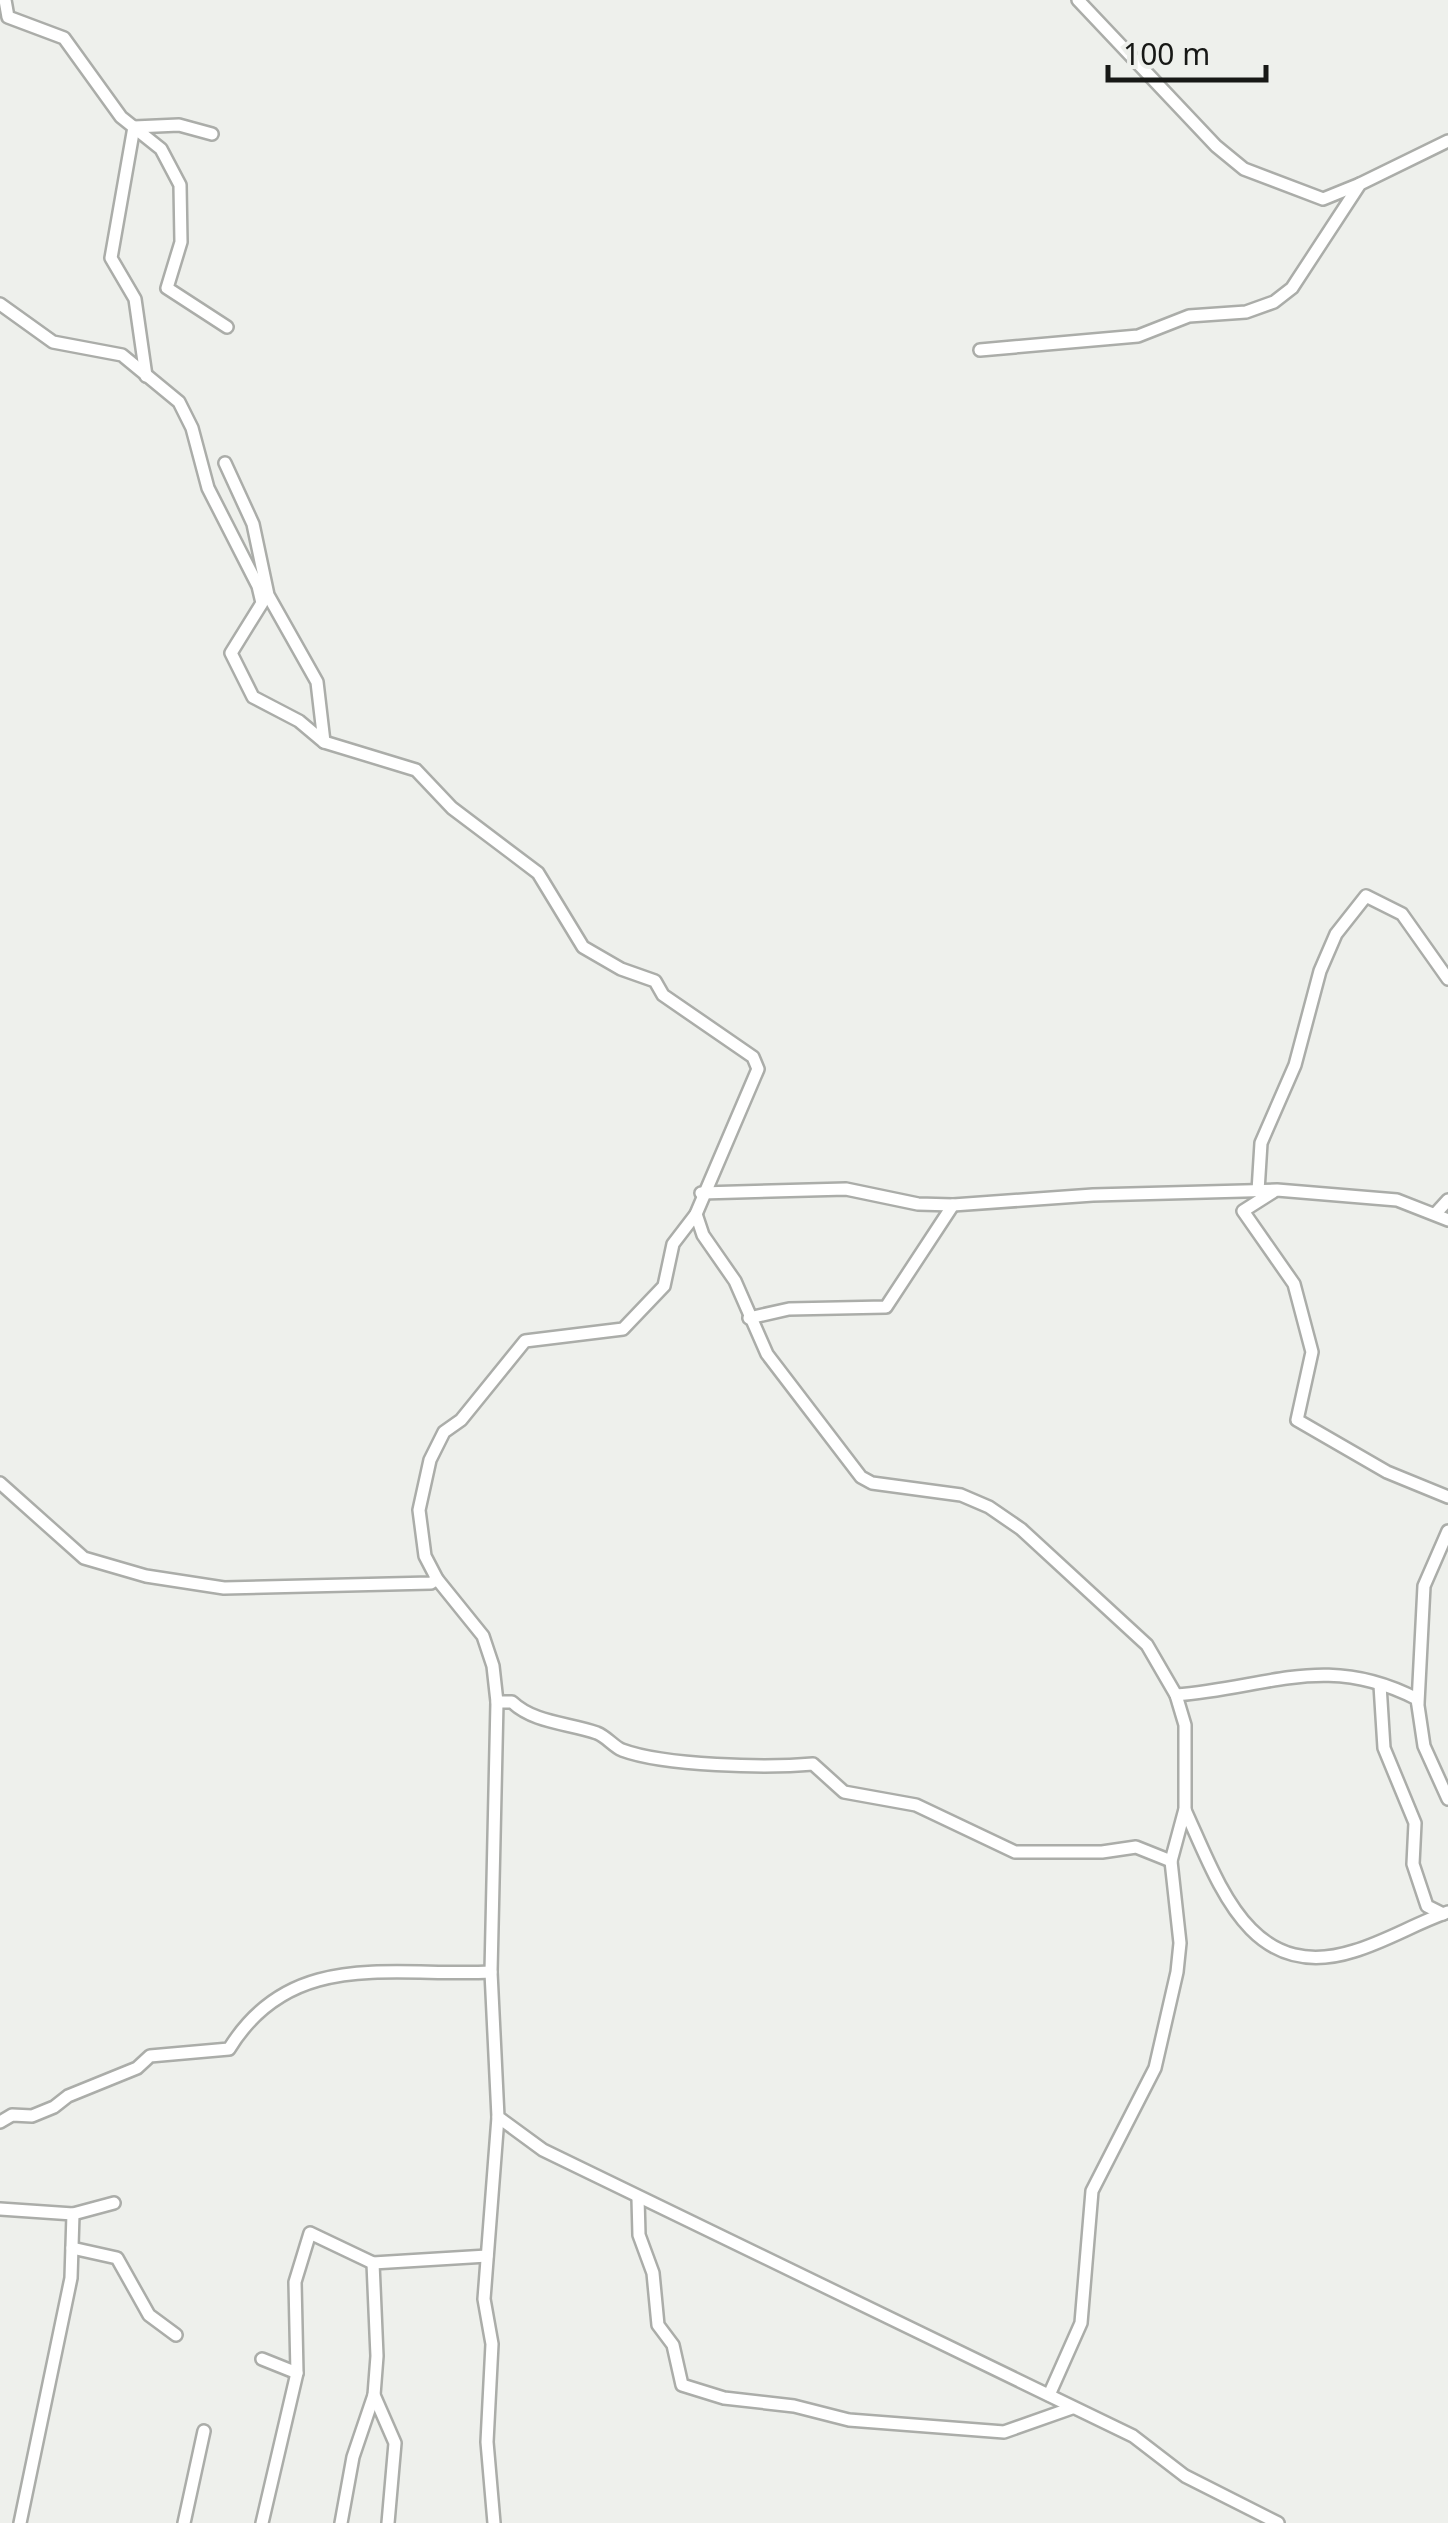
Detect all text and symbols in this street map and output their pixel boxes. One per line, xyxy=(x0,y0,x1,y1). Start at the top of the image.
scale bar xyxy=(1108,20,1266,82)
text: 100 m xyxy=(1123,33,1210,74)

